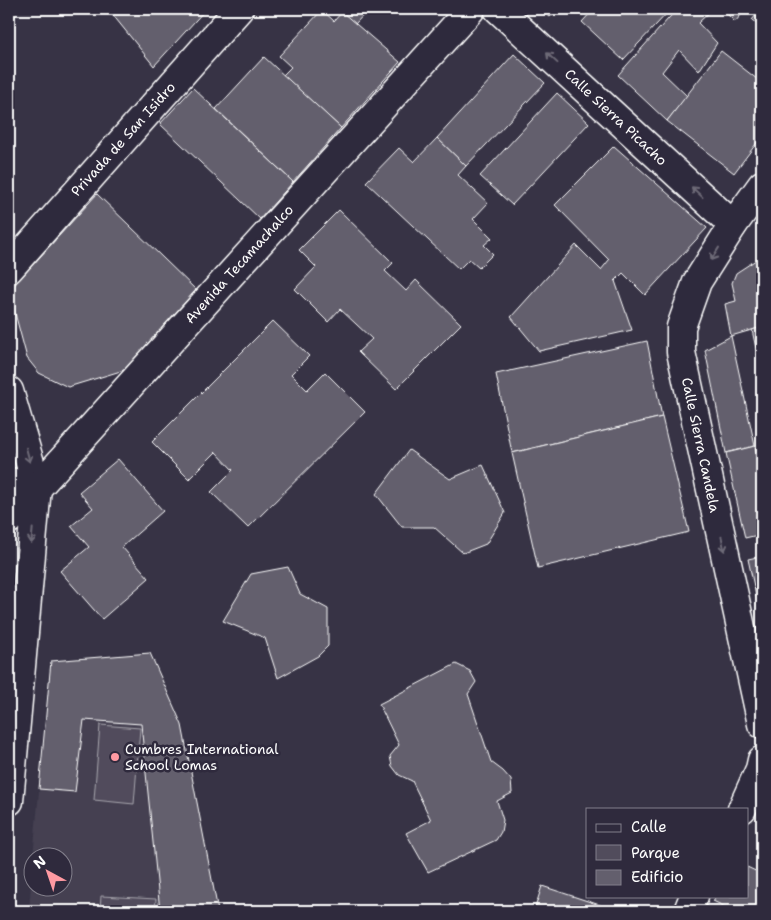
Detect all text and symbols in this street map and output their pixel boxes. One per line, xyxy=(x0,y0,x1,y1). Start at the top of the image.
one-way arrow xyxy=(545,52,558,64)
street label: Calle Sierra Picacho xyxy=(561,65,671,169)
street label: Privada de San Isidro xyxy=(67,78,179,200)
one-way arrow xyxy=(691,186,704,198)
street label: Avenida Tecamachalco xyxy=(181,201,297,327)
one-way arrow xyxy=(709,247,720,261)
street label: Calle Sierra Candela xyxy=(678,376,724,514)
one-way arrow xyxy=(24,446,33,462)
one-way arrow xyxy=(28,528,37,544)
one-way arrow xyxy=(719,536,728,552)
place label: Cumbres International School Lomas xyxy=(125,740,279,774)
marker: Cumbres International School Lomas xyxy=(109,751,121,763)
legend xyxy=(586,808,748,898)
text: Calle xyxy=(631,817,667,837)
text: Parque xyxy=(631,843,680,863)
north arrow xyxy=(22,848,72,898)
text: N xyxy=(30,852,50,873)
text: Edificio xyxy=(631,867,683,887)

